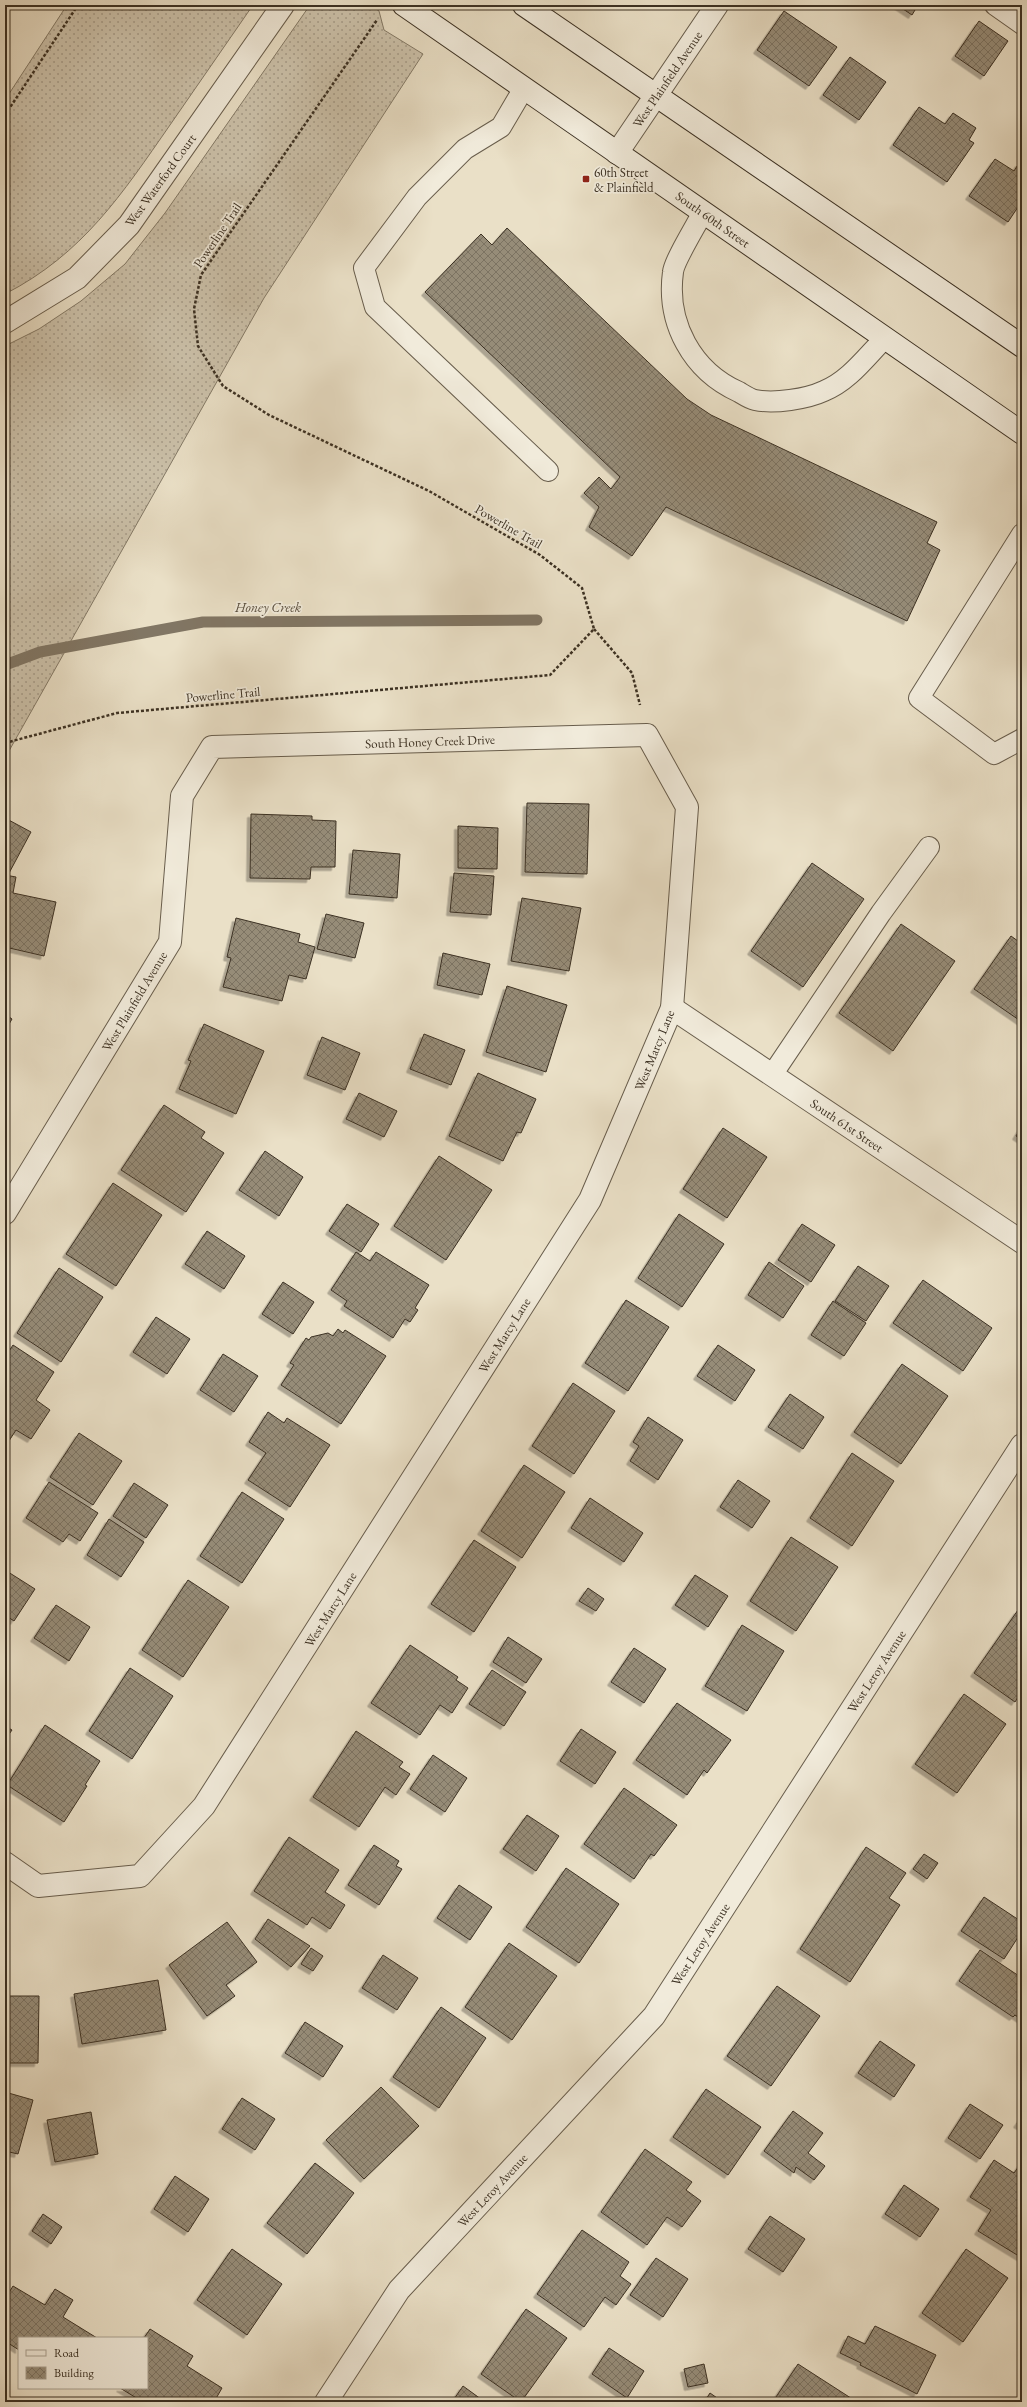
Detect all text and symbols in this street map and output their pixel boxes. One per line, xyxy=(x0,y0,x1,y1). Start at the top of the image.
street label: West Plainfield Avenue xyxy=(629,27,706,131)
street label: West Waterford Court xyxy=(121,131,200,230)
place label: 60th Street & Plainfield xyxy=(594,164,654,196)
marker: 60th Street & Plainfield xyxy=(581,174,591,184)
street label: South 60th Street xyxy=(672,187,753,251)
street label: Powerline Trail xyxy=(189,200,245,271)
street label: Powerline Trail xyxy=(472,500,545,553)
water label: Honey Creek xyxy=(234,598,302,616)
street label: Powerline Trail xyxy=(185,683,261,706)
street label: South Honey Creek Drive xyxy=(365,731,495,752)
street label: West Plainfield Avenue xyxy=(98,948,171,1054)
street label: West Marcy Lane xyxy=(631,1007,678,1093)
street label: South 61st Street xyxy=(807,1095,887,1156)
street label: West Marcy Lane xyxy=(475,1294,534,1376)
street label: West Marcy Lane xyxy=(301,1568,360,1650)
street label: West Leroy Avenue xyxy=(843,1627,909,1716)
street label: West Leroy Avenue xyxy=(667,1900,733,1989)
street label: West Leroy Avenue xyxy=(454,2150,531,2231)
legend xyxy=(18,2337,148,2389)
text: Road xyxy=(54,2345,80,2361)
text: Building xyxy=(54,2365,95,2381)

